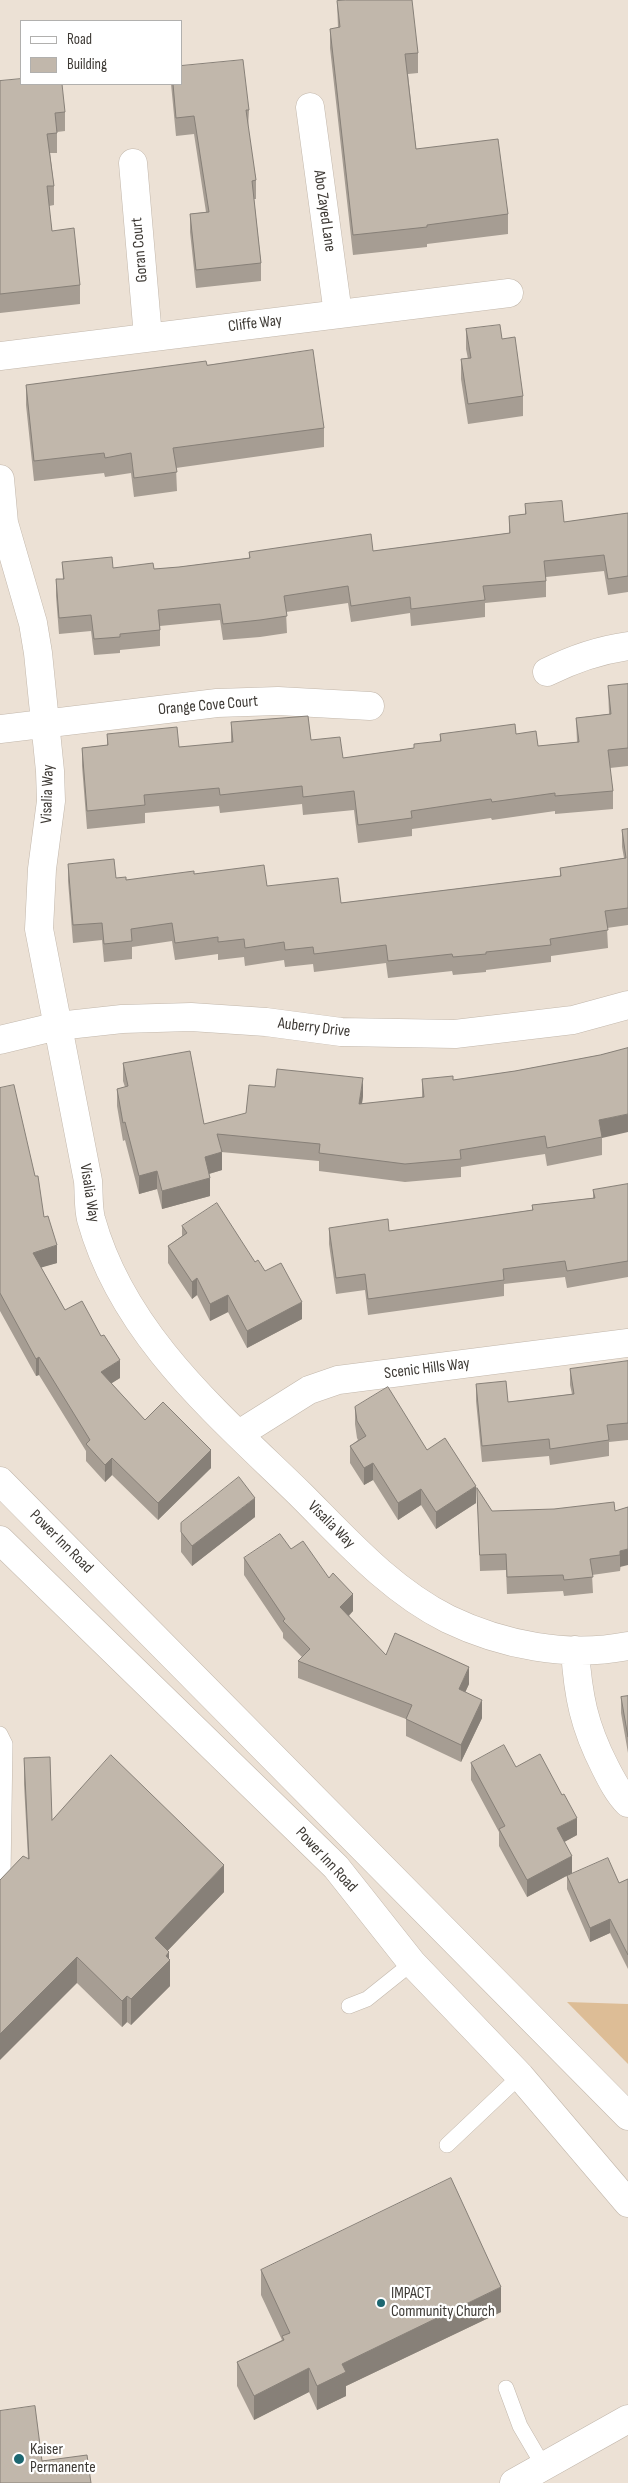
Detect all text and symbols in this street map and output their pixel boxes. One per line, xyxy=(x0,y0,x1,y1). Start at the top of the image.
legend xyxy=(20,20,182,85)
text: Road xyxy=(67,30,92,49)
text: Building xyxy=(67,55,107,74)
street label: Abo Zayed Lane xyxy=(309,169,339,253)
street label: Goran Court xyxy=(128,217,152,283)
street label: Cliffe Way xyxy=(227,311,283,337)
street label: Orange Cove Court xyxy=(157,692,259,720)
street label: Visalia Way xyxy=(37,764,59,824)
street label: Auberry Drive xyxy=(277,1014,351,1042)
street label: Visalia Way xyxy=(75,1162,103,1224)
street label: Scenic Hills Way xyxy=(383,1354,471,1384)
street label: Visalia Way xyxy=(303,1497,359,1553)
street label: Power Inn Road xyxy=(25,1506,97,1578)
street label: Power Inn Road xyxy=(291,1823,361,1897)
place label: IMPACT Community Church xyxy=(391,2284,495,2322)
marker: IMPACT Community Church xyxy=(375,2297,387,2309)
place label: Kaiser Permanente xyxy=(30,2440,96,2478)
marker: Kaiser Permanente xyxy=(12,2452,26,2466)

